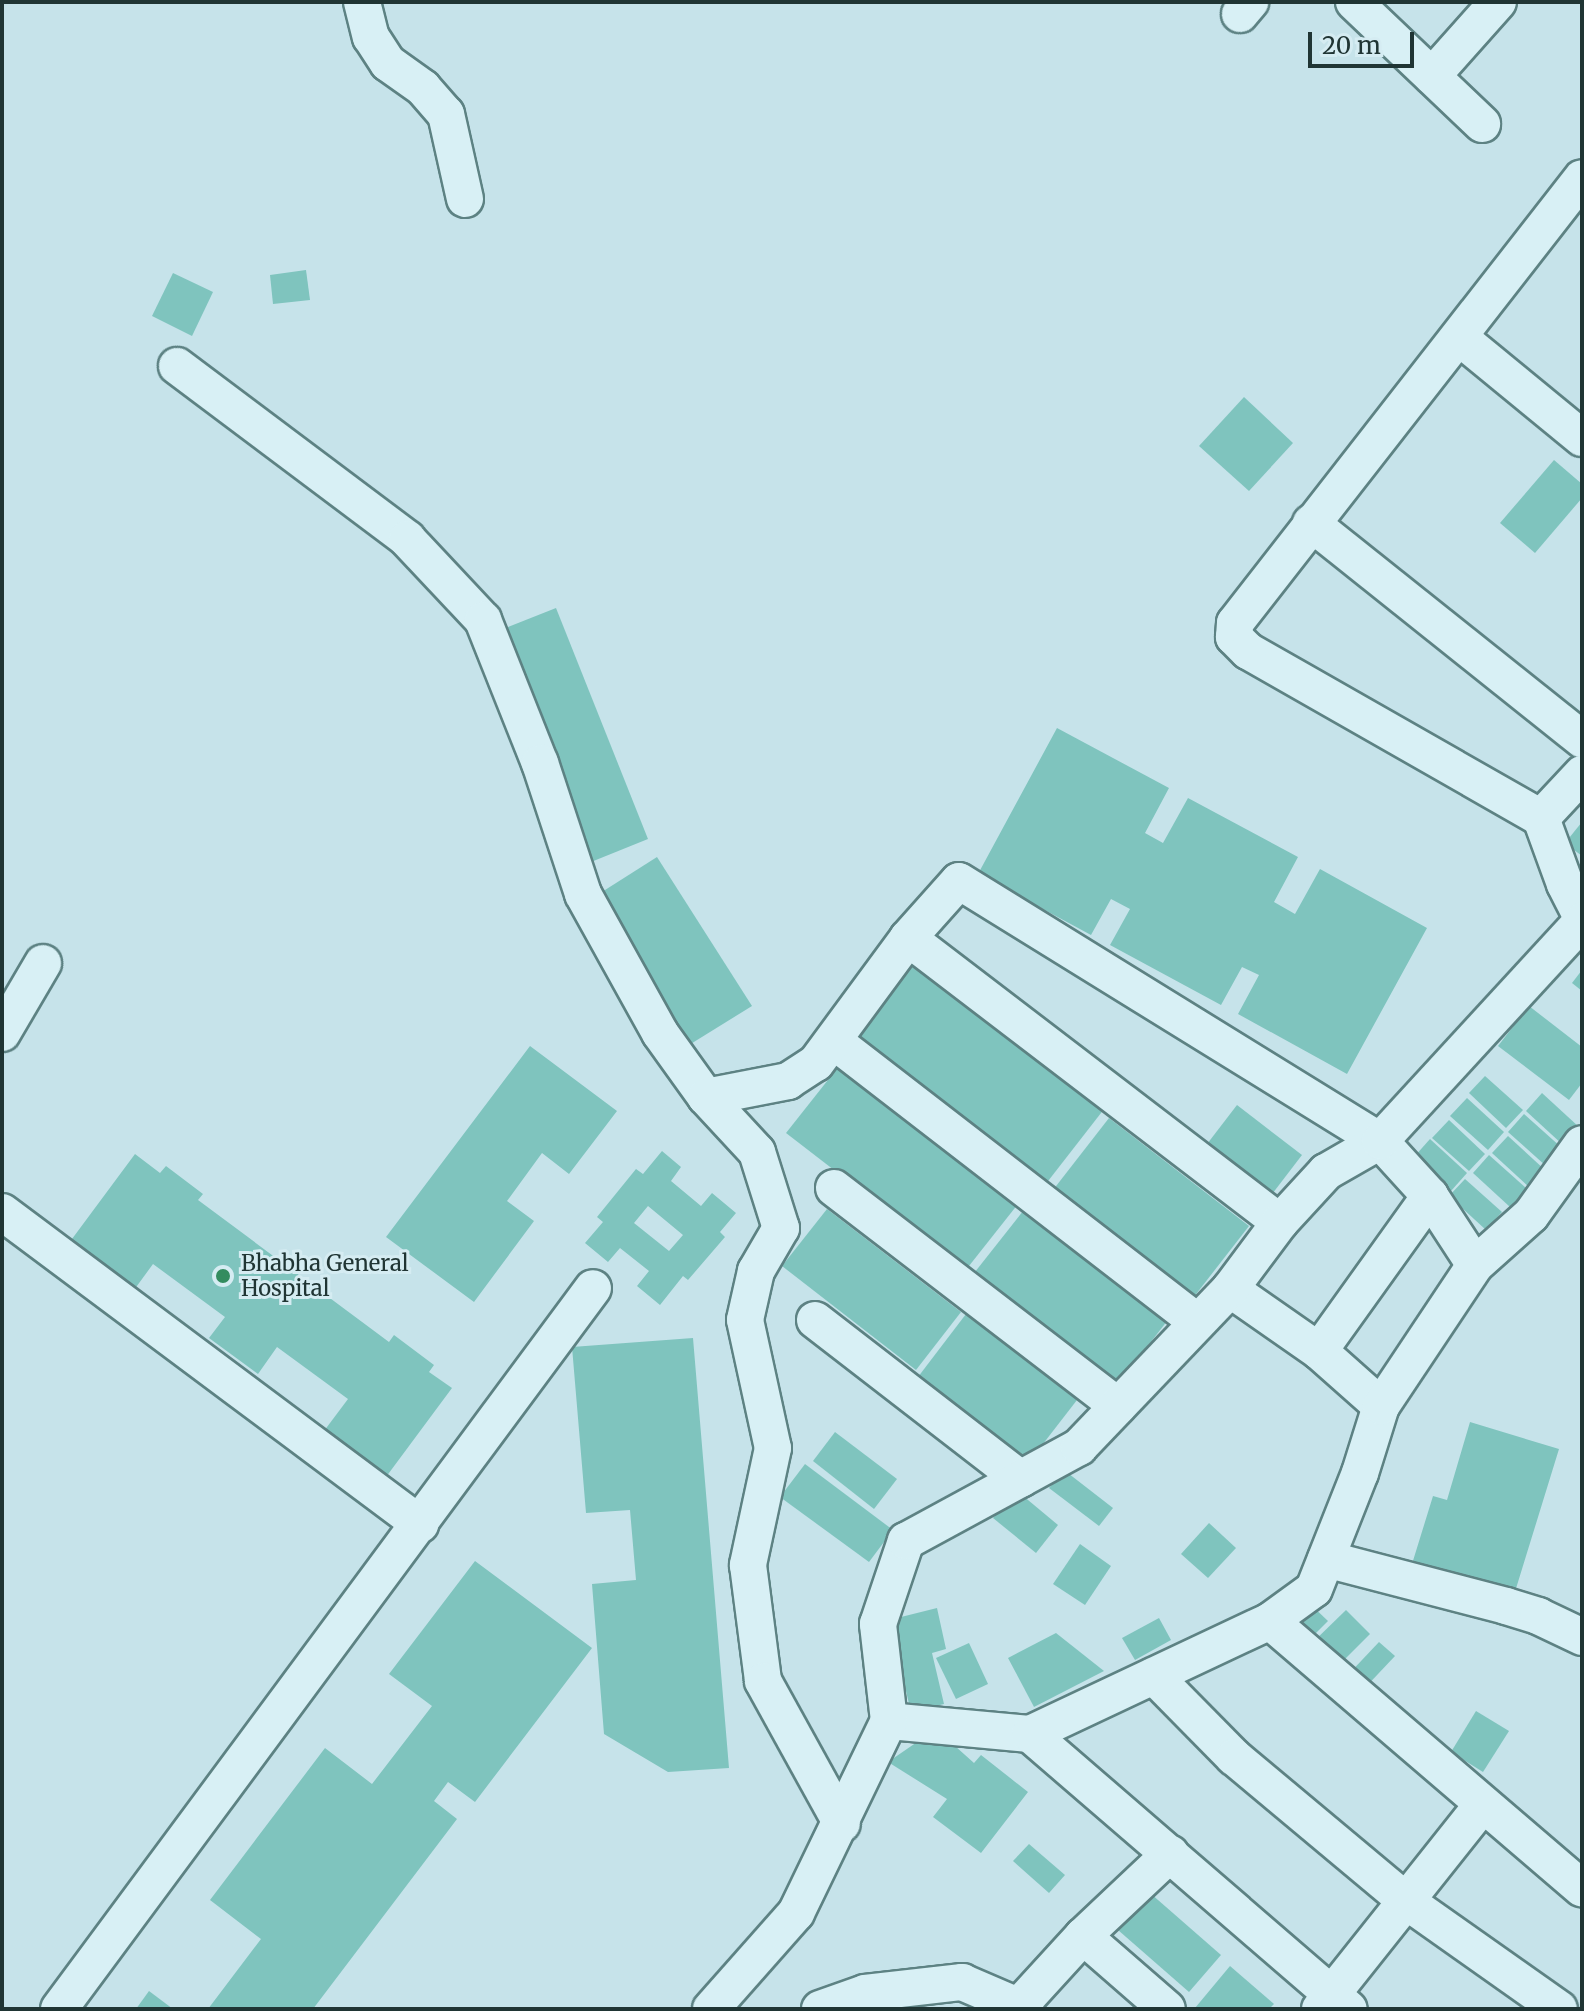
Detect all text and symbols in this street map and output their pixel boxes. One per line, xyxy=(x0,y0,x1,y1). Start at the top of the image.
scale bar xyxy=(1312,16,1418,66)
text: 20 m xyxy=(1322,30,1381,61)
place label: Bhabha General Hospital xyxy=(241,1250,409,1302)
marker: Bhabha General Hospital xyxy=(212,1265,234,1287)

